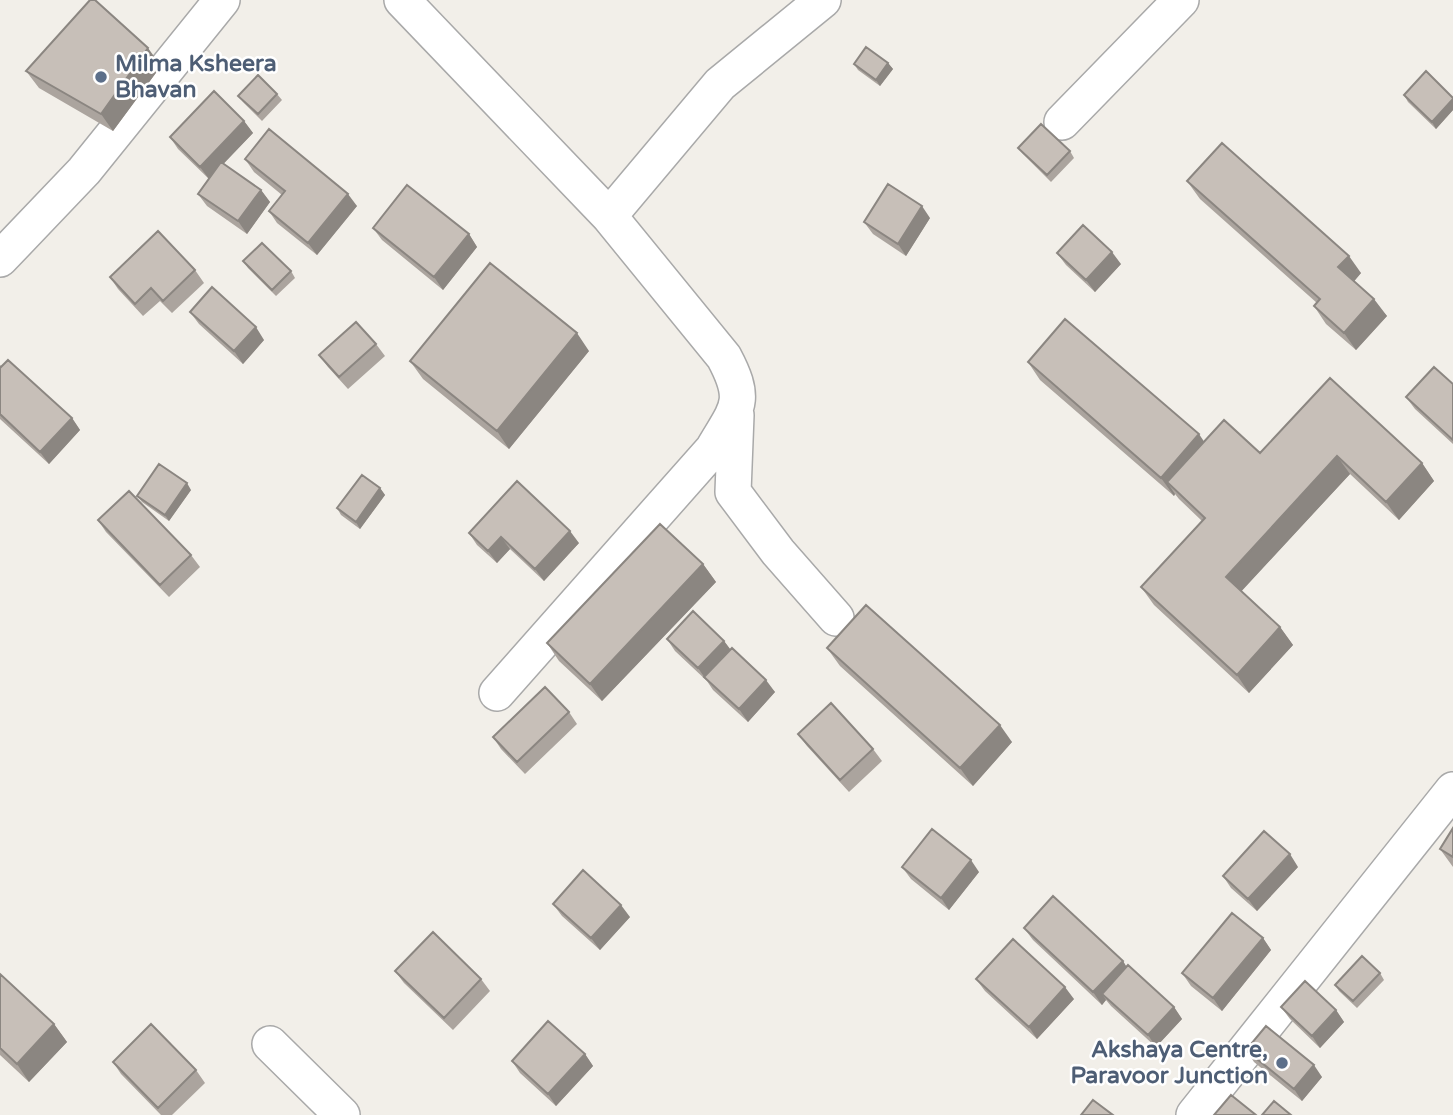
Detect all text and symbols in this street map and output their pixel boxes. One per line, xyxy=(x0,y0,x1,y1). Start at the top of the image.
place label: Milma Ksheera Bhavan xyxy=(115,50,277,104)
marker: Milma Ksheera Bhavan xyxy=(93,69,109,85)
place label: Akshaya Centre, Paravoor Junction xyxy=(1070,1036,1268,1090)
marker: Akshaya Centre, Paravoor Junction xyxy=(1274,1055,1290,1071)

